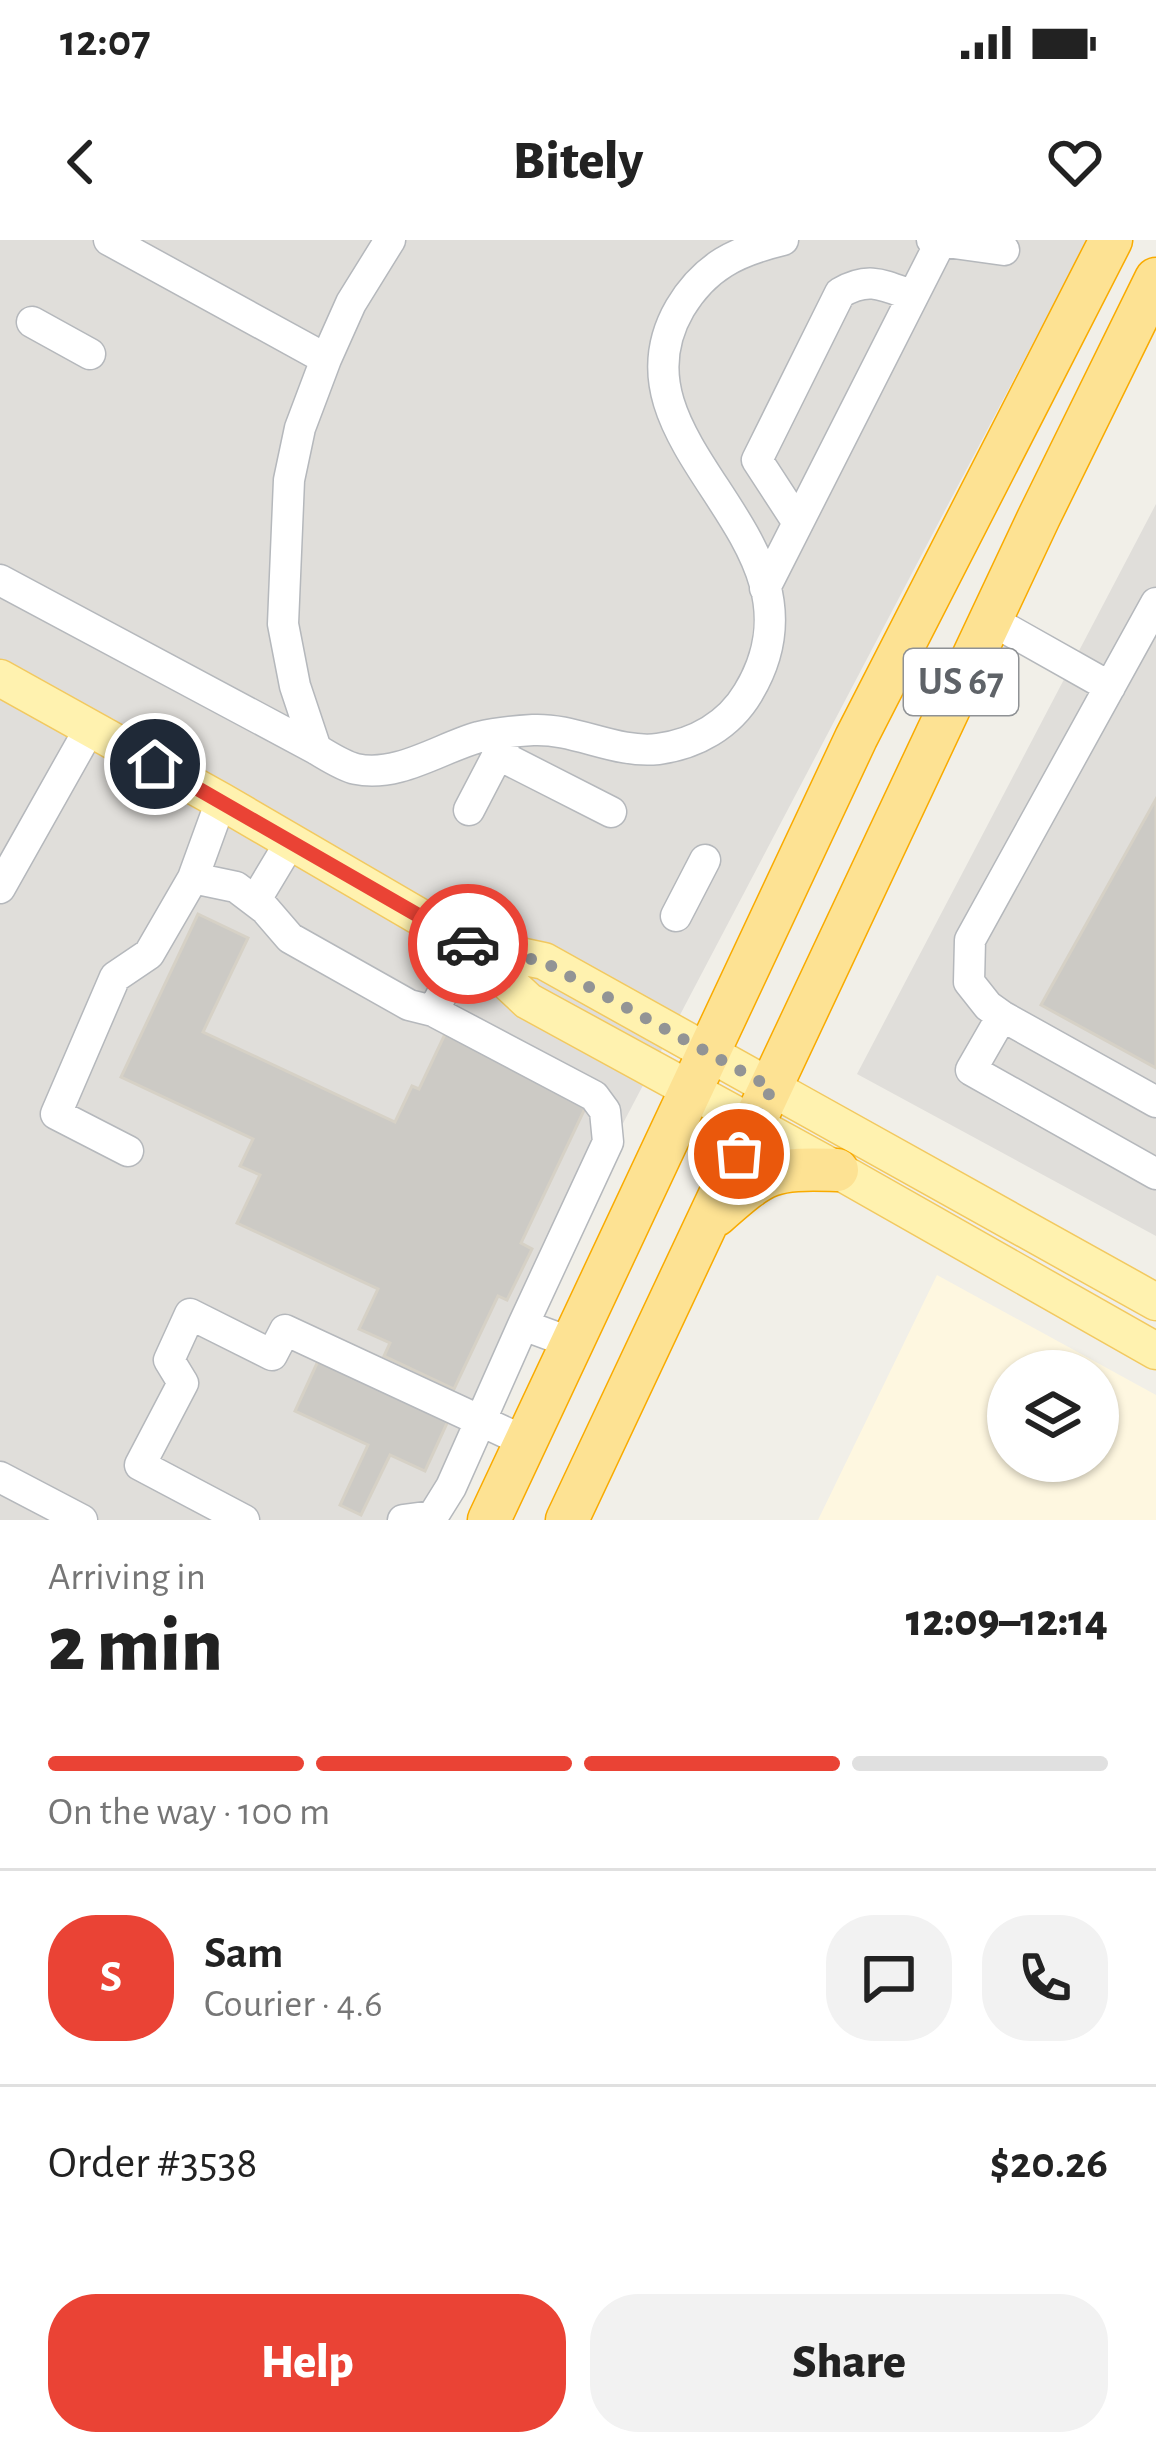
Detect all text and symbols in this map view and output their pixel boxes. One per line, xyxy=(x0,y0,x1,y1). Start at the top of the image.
text: 12:07 xyxy=(60,19,151,64)
icon: back xyxy=(48,129,114,195)
icon: heart xyxy=(1042,129,1108,195)
text: Bitely xyxy=(513,135,643,189)
road number: US 67 xyxy=(904,649,1018,715)
pin xyxy=(104,713,206,815)
icon: home xyxy=(122,731,188,797)
courier xyxy=(408,884,528,1004)
icon: car xyxy=(435,911,501,977)
pin xyxy=(688,1103,790,1205)
icon: bag xyxy=(706,1121,772,1187)
map controls xyxy=(987,1350,1119,1482)
button: layers xyxy=(987,1350,1119,1482)
text: Arriving in xyxy=(48,1558,206,1597)
text: 12:09–12:14 xyxy=(906,1599,1108,1644)
text: 2 min xyxy=(48,1607,223,1685)
text: On the way · 100 m xyxy=(48,1793,330,1832)
button: chat xyxy=(826,1915,952,2041)
button: phone xyxy=(982,1915,1108,2041)
text: Sam xyxy=(204,1931,283,1976)
text: S xyxy=(100,1955,122,2000)
text: Courier · 4.6 xyxy=(204,1985,383,2024)
text: Order #3538 xyxy=(48,2141,258,2186)
text: $20.26 xyxy=(990,2141,1108,2186)
button: Help xyxy=(48,2294,566,2432)
button: Share xyxy=(590,2294,1108,2432)

